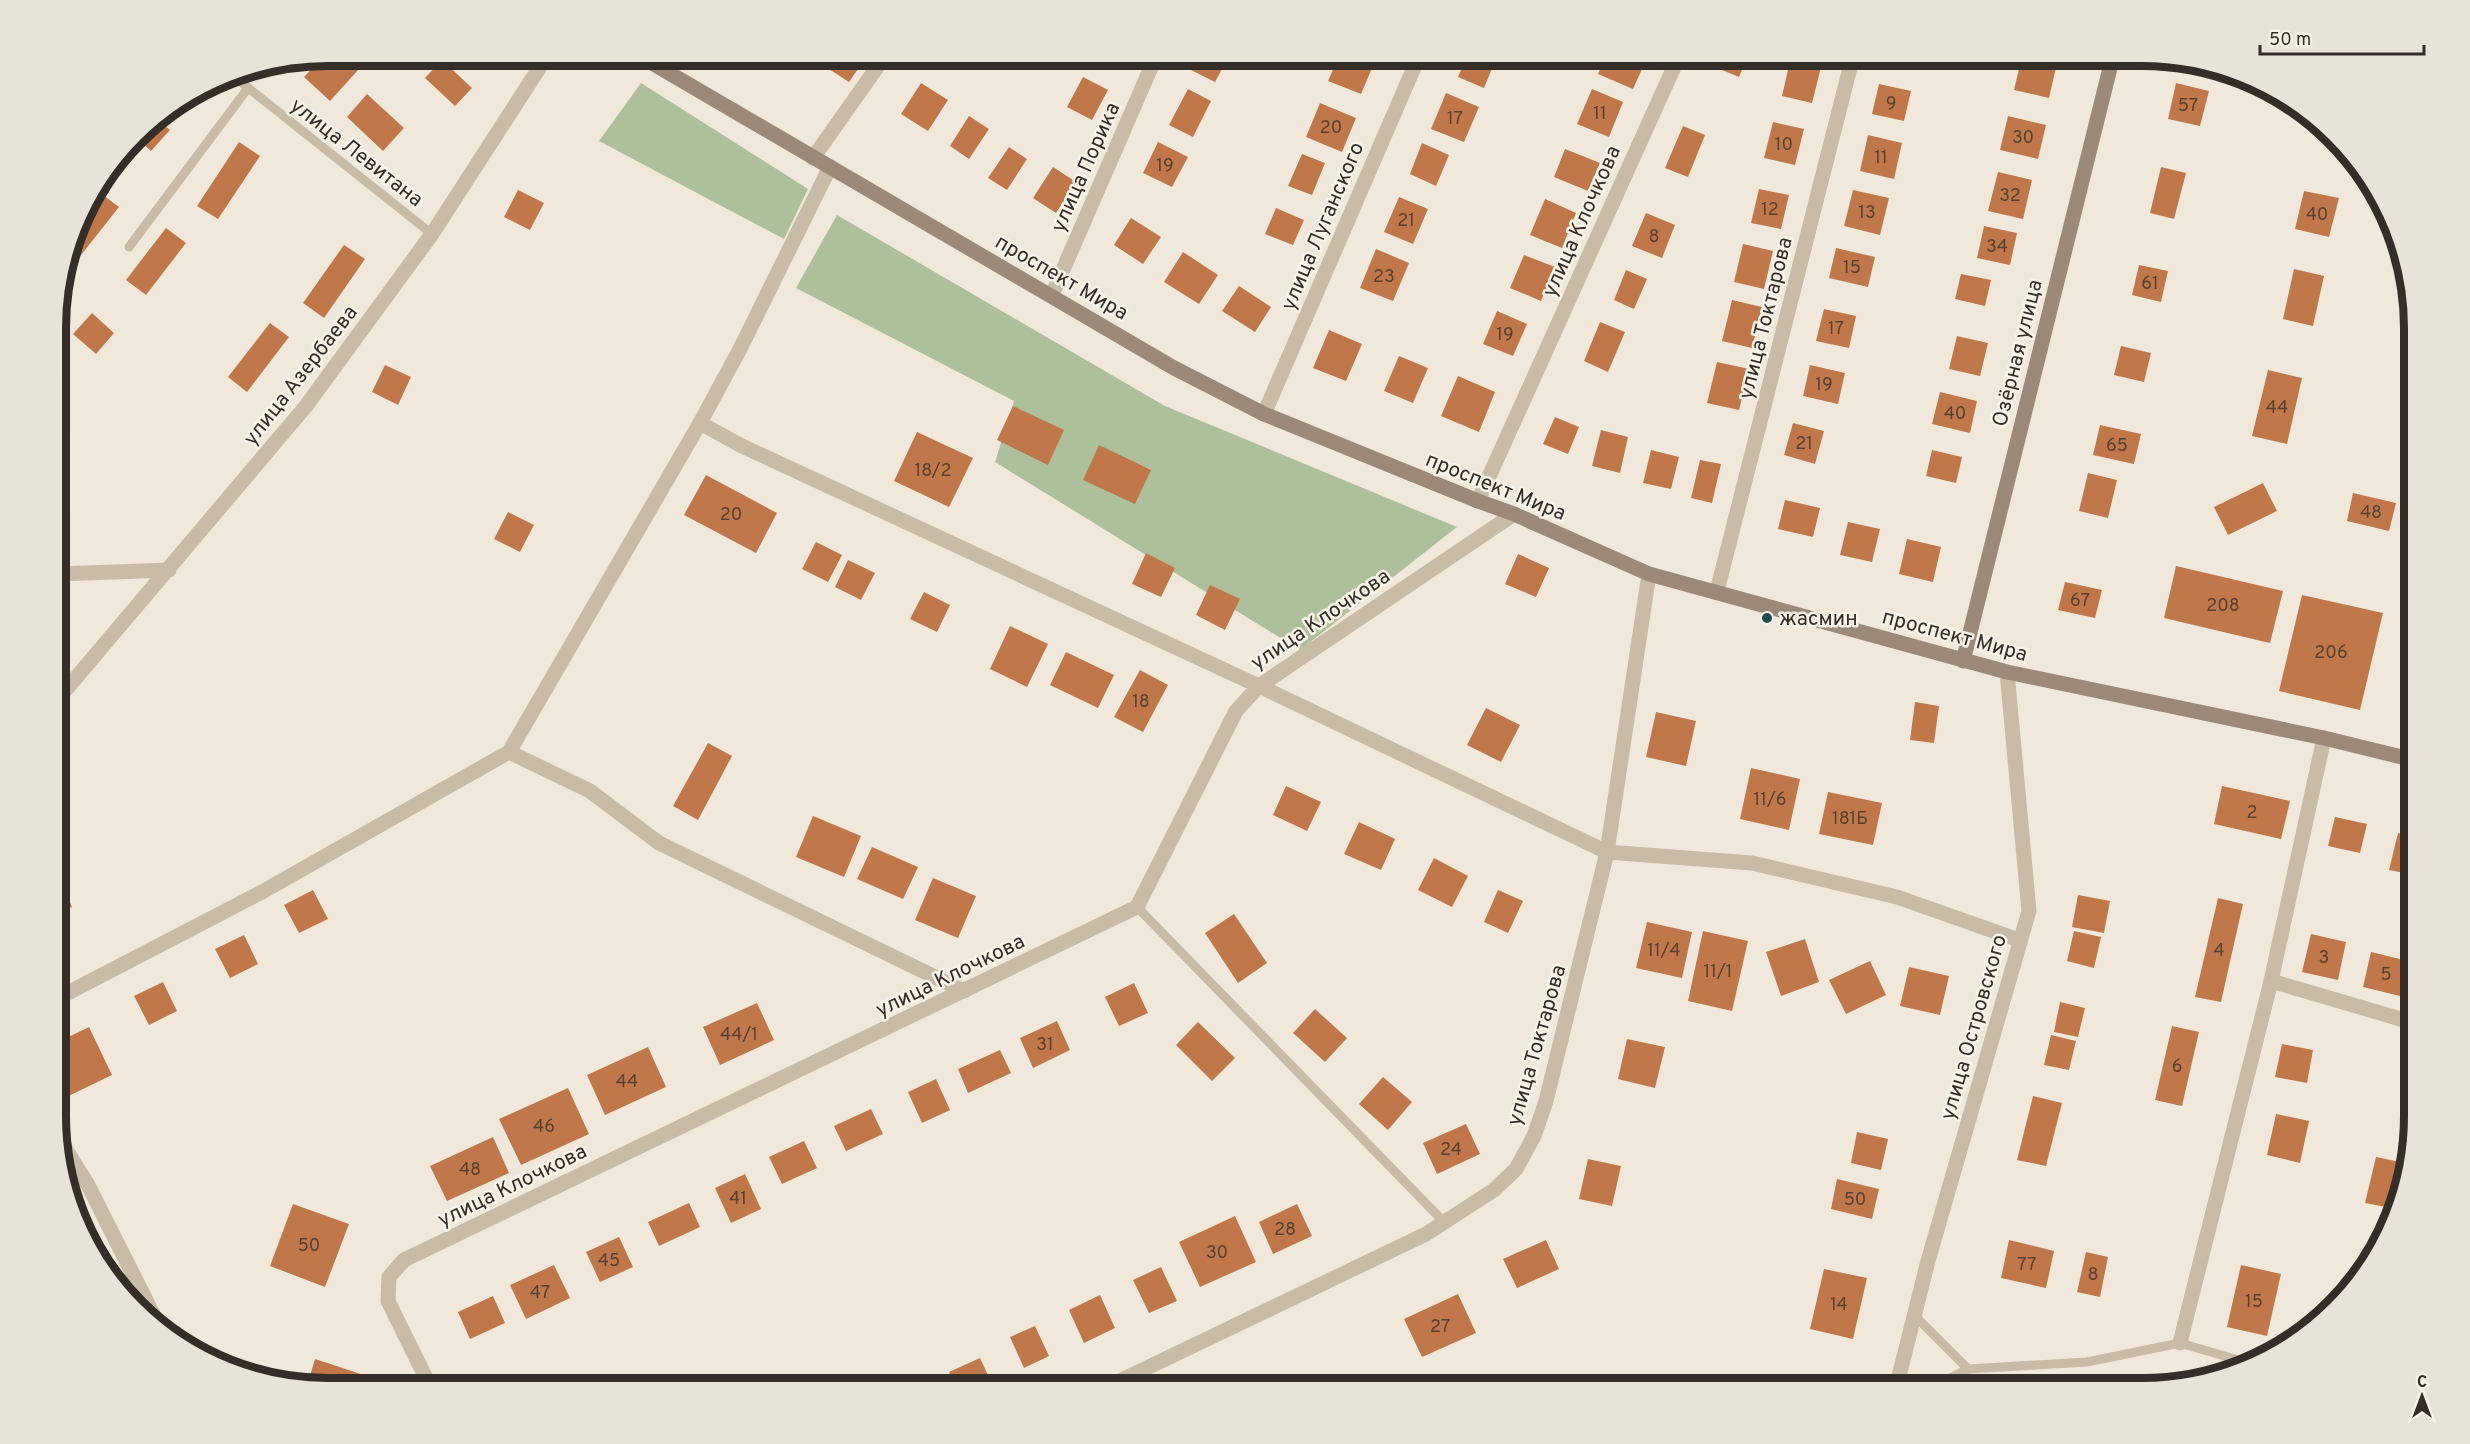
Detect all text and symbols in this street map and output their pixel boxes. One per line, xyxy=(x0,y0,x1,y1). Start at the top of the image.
scale bar xyxy=(2260,18,2424,56)
text: 50 m xyxy=(2269,29,2311,52)
street label: улица Левитана xyxy=(284,93,428,214)
house number: 9 xyxy=(1886,93,1896,116)
house number: 57 xyxy=(2178,95,2198,118)
street label: улица Порика xyxy=(1046,99,1127,237)
house number: 11 xyxy=(1593,103,1607,126)
house number: 17 xyxy=(1447,108,1463,131)
house number: 20 xyxy=(1320,117,1342,140)
house number: 30 xyxy=(2012,127,2034,150)
house number: 10 xyxy=(1775,134,1793,157)
street label: улица Луганского xyxy=(1276,138,1371,315)
street label: улица Клочкова xyxy=(1537,142,1628,301)
house number: 11 xyxy=(1874,147,1888,170)
house number: 19 xyxy=(1156,155,1174,178)
house number: 32 xyxy=(1999,185,2021,208)
house number: 12 xyxy=(1761,199,1779,222)
house number: 13 xyxy=(1858,202,1876,225)
house number: 40 xyxy=(2306,204,2328,227)
house number: 21 xyxy=(1397,210,1415,233)
house number: 8 xyxy=(1649,226,1660,249)
street label: проспект Мира xyxy=(990,229,1133,327)
street label: улица Токтарова xyxy=(1733,235,1800,402)
house number: 34 xyxy=(1986,236,2008,259)
house number: 15 xyxy=(1843,257,1861,280)
house number: 23 xyxy=(1373,266,1395,289)
house number: 61 xyxy=(2141,273,2159,296)
street label: Озёрная улица xyxy=(1987,277,2050,430)
street label: улица Азербаева xyxy=(238,300,364,452)
house number: 17 xyxy=(1828,318,1844,341)
house number: 19 xyxy=(1496,324,1514,347)
house number: 19 xyxy=(1815,374,1833,397)
house number: 44 xyxy=(2266,397,2288,420)
house number: 40 xyxy=(1944,403,1966,426)
house number: 21 xyxy=(1795,433,1813,456)
house number: 65 xyxy=(2106,435,2128,458)
street label: проспект Мира xyxy=(1421,447,1570,528)
house number: 18/2 xyxy=(914,460,952,483)
house number: 48 xyxy=(2360,502,2382,525)
house number: 20 xyxy=(720,504,742,527)
street label: улица Клочкова xyxy=(1246,564,1396,677)
house number: 67 xyxy=(2070,590,2090,613)
house number: 208 xyxy=(2206,595,2240,618)
street label: проспект Мира xyxy=(1879,604,2030,669)
place label: жасмин xyxy=(1779,606,1858,633)
marker: жасмин xyxy=(1760,611,1774,625)
house number: 206 xyxy=(2314,642,2348,665)
house number: 18 xyxy=(1132,691,1150,714)
house number: 11/6 xyxy=(1754,789,1787,812)
house number: 2 xyxy=(2246,802,2258,825)
house number: 181Б xyxy=(1832,808,1868,831)
street label: улица Клочкова xyxy=(872,929,1030,1024)
street label: улица Островского xyxy=(1935,932,2014,1123)
house number: 11/4 xyxy=(1647,940,1681,963)
house number: 4 xyxy=(2213,940,2225,963)
house number: 3 xyxy=(2319,947,2329,970)
house number: 11/1 xyxy=(1704,961,1732,984)
street label: улица Токтарова xyxy=(1502,962,1573,1129)
house number: 5 xyxy=(2380,964,2392,987)
house number: 44/1 xyxy=(720,1024,758,1047)
house number: 31 xyxy=(1036,1034,1054,1057)
house number: 6 xyxy=(2172,1056,2182,1079)
house number: 44 xyxy=(616,1071,638,1094)
house number: 46 xyxy=(533,1116,555,1139)
street label: улица Клочкова xyxy=(434,1139,592,1234)
house number: 24 xyxy=(1440,1139,1462,1162)
house number: 48 xyxy=(459,1159,481,1182)
house number: 41 xyxy=(729,1188,747,1211)
house number: 50 xyxy=(1844,1189,1866,1212)
house number: 28 xyxy=(1274,1219,1296,1242)
house number: 50 xyxy=(298,1235,320,1258)
house number: 30 xyxy=(1206,1242,1228,1265)
house number: 45 xyxy=(598,1250,620,1273)
house number: 77 xyxy=(2017,1254,2037,1277)
house number: 8 xyxy=(2088,1264,2099,1287)
house number: 47 xyxy=(530,1282,550,1305)
house number: 15 xyxy=(2245,1291,2263,1314)
house number: 14 xyxy=(1830,1294,1848,1317)
house number: 27 xyxy=(1430,1316,1450,1339)
north arrow xyxy=(2392,1366,2452,1426)
text: С xyxy=(2417,1373,2427,1393)

